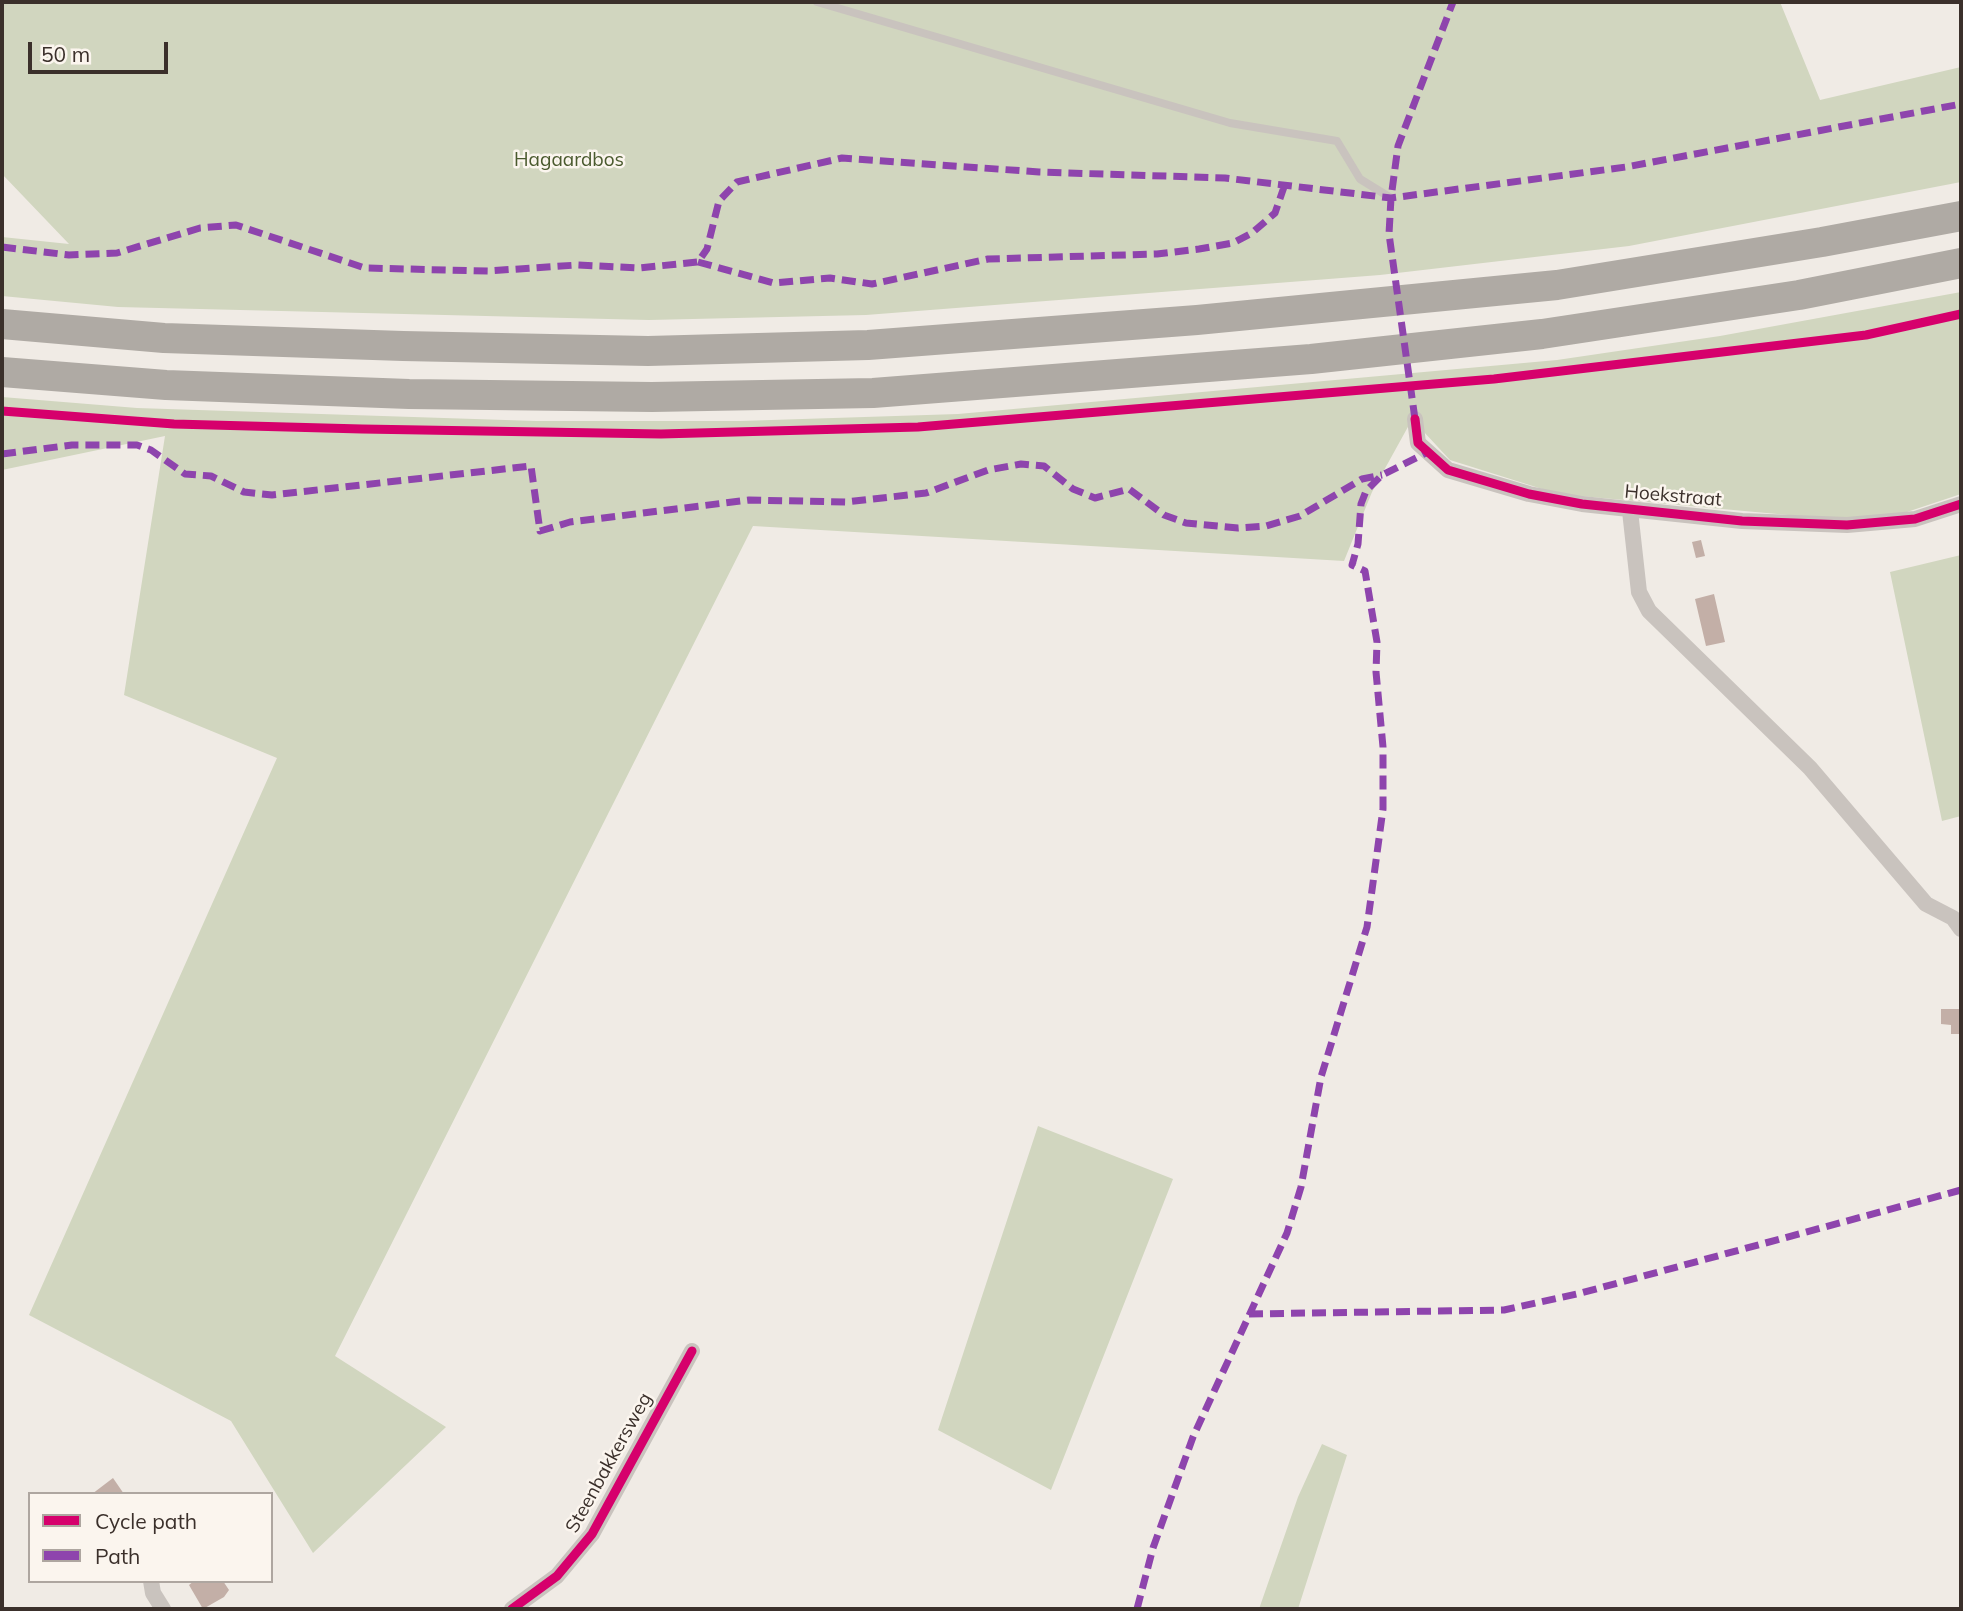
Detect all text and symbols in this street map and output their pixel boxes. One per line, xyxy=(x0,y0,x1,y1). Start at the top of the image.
scale bar xyxy=(32,28,172,72)
text: 50 m xyxy=(41,41,90,67)
park label: Hagaardbos xyxy=(514,149,624,171)
street label: Hoekstraat xyxy=(1623,480,1723,512)
street label: Steenbakkersweg xyxy=(561,1389,657,1537)
legend xyxy=(28,1492,273,1583)
text: Cycle path xyxy=(95,1508,197,1534)
text: Path xyxy=(95,1543,140,1569)

